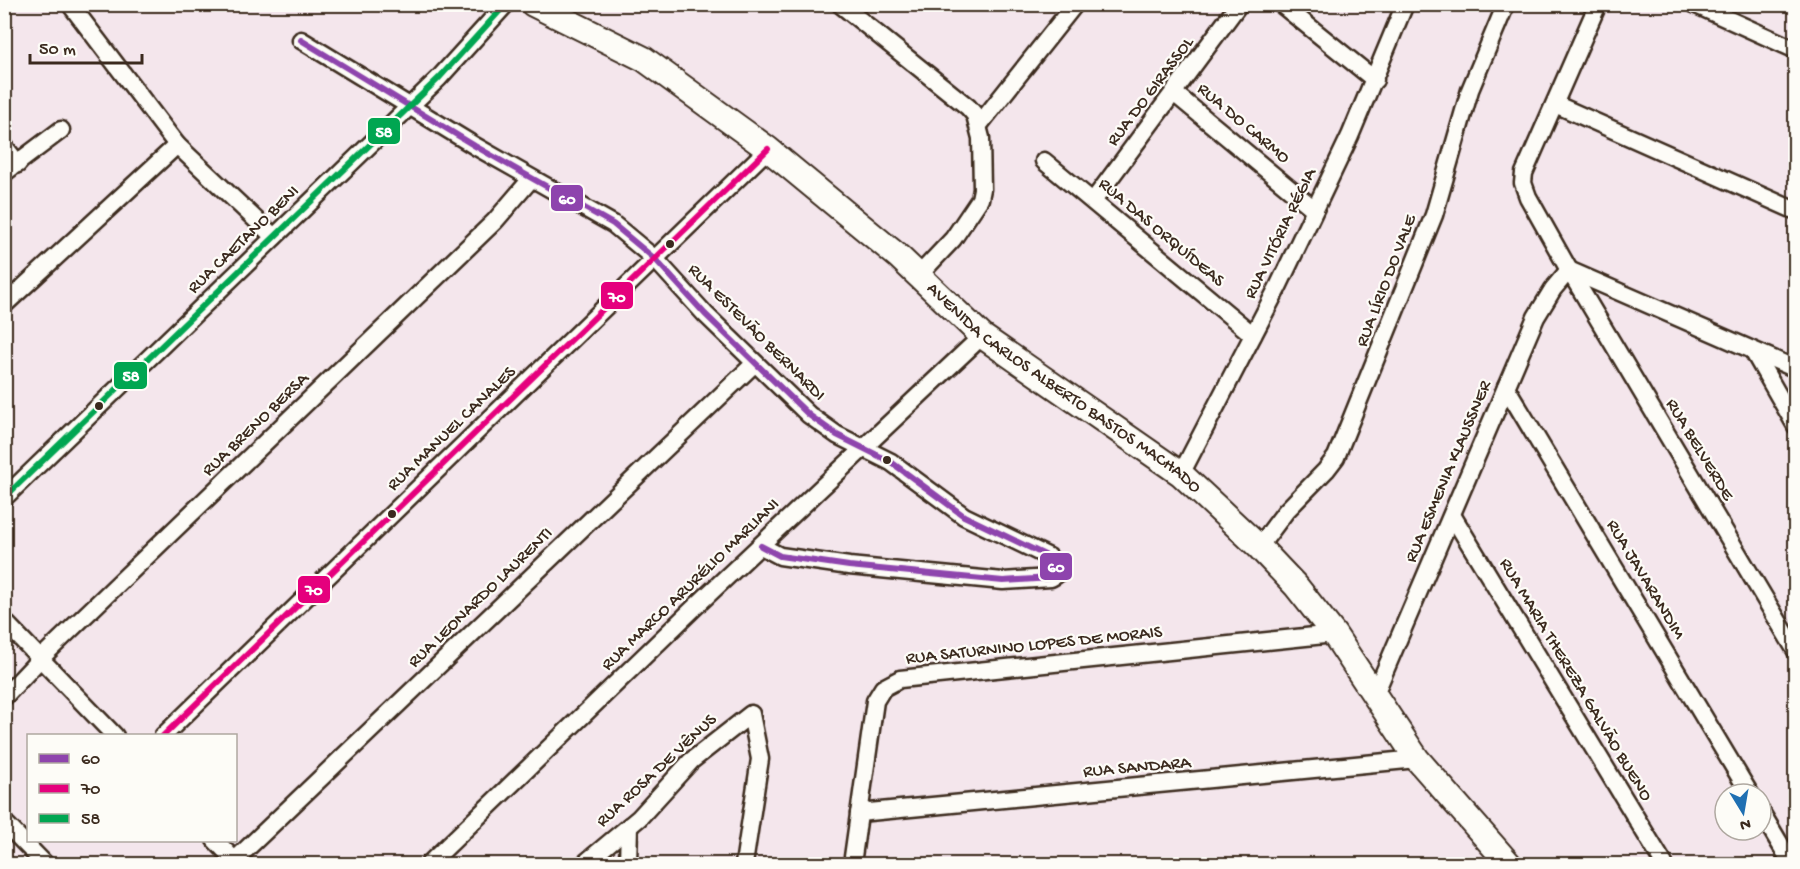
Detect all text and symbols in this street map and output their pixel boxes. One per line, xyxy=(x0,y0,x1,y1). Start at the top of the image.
scale bar xyxy=(30,27,142,65)
street label: RUA DO GIRASSOL xyxy=(1103,32,1200,151)
text: 50 m xyxy=(39,40,76,61)
street label: RUA DO CARMO xyxy=(1192,79,1294,169)
line badge: 58 xyxy=(367,117,401,145)
text: 58 xyxy=(375,125,393,144)
street label: RUA VITÓRIA RÉGIA xyxy=(1240,164,1322,303)
street label: RUA DAS ORQUÍDEAS xyxy=(1093,174,1229,292)
street label: RUA CAETANO BENI xyxy=(184,181,304,299)
line badge: 60 xyxy=(550,184,584,212)
text: 60 xyxy=(558,192,576,211)
street label: RUA LÍRIO DO VALE xyxy=(1352,211,1422,350)
unlabelled marker xyxy=(664,238,676,250)
street label: RUA ESTEVÃO BERNARDI xyxy=(683,260,829,406)
street label: AVENIDA CARLOS ALBERTO BASTOS MACHADO xyxy=(922,278,1206,498)
line badge: 70 xyxy=(600,281,634,310)
text: 70 xyxy=(607,290,626,309)
line badge: 58 xyxy=(113,361,148,390)
street label: RUA MANUEL CANALES xyxy=(383,362,521,496)
street label: RUA BRENO BERSA xyxy=(198,368,315,481)
text: 58 xyxy=(122,369,140,388)
street label: RUA ESMENIA KLAUSSNER xyxy=(1401,377,1497,566)
street label: RUA BELVERDE xyxy=(1660,395,1738,506)
unlabelled marker xyxy=(93,400,105,412)
unlabelled marker xyxy=(881,454,893,466)
street label: RUA MARCO ARURÉLIO MARLIANI xyxy=(598,494,784,676)
unlabelled marker xyxy=(386,508,398,520)
street label: RUA JAVARANDIM xyxy=(1601,516,1689,644)
street label: RUA LEONARDO LAURENTI xyxy=(404,523,558,673)
line badge: 60 xyxy=(1039,552,1073,581)
street label: RUA MARIA THEREZA GALVÃO BUENO xyxy=(1494,555,1656,805)
text: 60 xyxy=(1047,560,1065,579)
line badge: 70 xyxy=(297,575,331,604)
text: 70 xyxy=(304,583,323,602)
street label: RUA SATURNINO LOPES DE MORAIS xyxy=(905,622,1164,670)
street label: RUA ROSA DE VÊNUS xyxy=(592,709,722,832)
legend xyxy=(27,734,237,842)
text: 60 xyxy=(81,750,100,771)
street label: RUA SANDARA xyxy=(1082,753,1193,783)
text: 70 xyxy=(80,780,101,801)
north arrow xyxy=(1713,782,1773,842)
text: 58 xyxy=(81,810,100,831)
text: N xyxy=(1738,813,1752,834)

